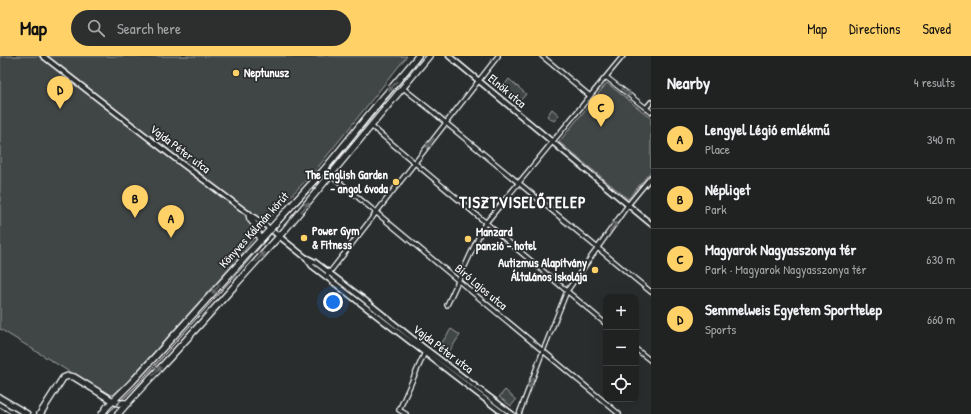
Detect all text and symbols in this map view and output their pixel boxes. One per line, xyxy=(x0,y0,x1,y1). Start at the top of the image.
search box xyxy=(71,10,351,46)
text: Map xyxy=(20,15,47,41)
icon: search xyxy=(85,17,107,39)
text: Search here xyxy=(117,18,181,39)
text: Map xyxy=(807,19,827,38)
text: Directions xyxy=(849,19,900,38)
text: Saved xyxy=(922,19,951,38)
place label: Neptunusz xyxy=(244,64,290,82)
marker: Neptunusz xyxy=(231,68,241,78)
street label: Elnök utca xyxy=(485,70,530,112)
text: Nearby xyxy=(667,71,710,94)
text: 4 results xyxy=(914,73,955,91)
pin: D xyxy=(47,76,73,109)
one-way arrow xyxy=(389,81,398,92)
one-way arrow xyxy=(620,88,631,97)
pin: C xyxy=(588,94,614,127)
text: Lengyel Légió emlékmű xyxy=(705,119,829,140)
street label: Vajda Péter utca xyxy=(147,120,214,177)
text: A xyxy=(677,130,683,148)
text: 340 m xyxy=(927,130,955,148)
one-way arrow xyxy=(426,138,434,149)
text: Place xyxy=(705,140,730,158)
place label: The English Garden - angol óvoda xyxy=(304,166,389,198)
marker: The English Garden - angol óvoda xyxy=(391,177,401,187)
text: Népliget xyxy=(705,179,751,200)
pin: B xyxy=(122,185,148,218)
street label: Könyves Kálmán körút xyxy=(215,187,293,271)
text: B xyxy=(677,190,683,208)
text: 420 m xyxy=(926,190,955,208)
district label: TISZTVISELŐTELEP xyxy=(458,191,587,213)
text: Park xyxy=(705,200,727,218)
one-way arrow xyxy=(300,202,309,212)
pin: A xyxy=(158,205,184,238)
place label: Power Gym & Fitness xyxy=(312,222,359,253)
one-way arrow xyxy=(609,222,617,233)
place label: Manzard panzió - hotel xyxy=(476,223,537,255)
marker: Power Gym & Fitness xyxy=(299,233,309,243)
marker: Manzard panzió - hotel xyxy=(463,234,473,244)
text: Magyarok Nagyasszonya tér xyxy=(705,239,856,260)
text: C xyxy=(676,250,684,268)
text: 630 m xyxy=(926,250,955,268)
one-way arrow xyxy=(255,253,264,263)
place label: Autizmus Alapítvány Általános Iskolája xyxy=(498,254,587,285)
street label: Bíró Lajos utca xyxy=(452,260,511,314)
text: Park · Magyarok Nagyasszonya tér xyxy=(705,260,867,278)
marker: Autizmus Alapítvány Általános Iskolája xyxy=(590,265,600,275)
one-way arrow xyxy=(212,284,221,294)
your location xyxy=(323,292,343,312)
map controls xyxy=(603,294,639,402)
button: + xyxy=(603,294,639,330)
text: Semmelweis Egyetem Sporttelep xyxy=(705,299,882,320)
text: D xyxy=(677,310,683,328)
text: 660 m xyxy=(927,310,955,328)
street label: Vajda Péter utca xyxy=(410,320,477,377)
text: Sports xyxy=(705,320,736,338)
button: − xyxy=(603,330,639,366)
one-way arrow xyxy=(152,366,162,376)
button: locate xyxy=(603,366,639,402)
one-way arrow xyxy=(526,376,534,388)

